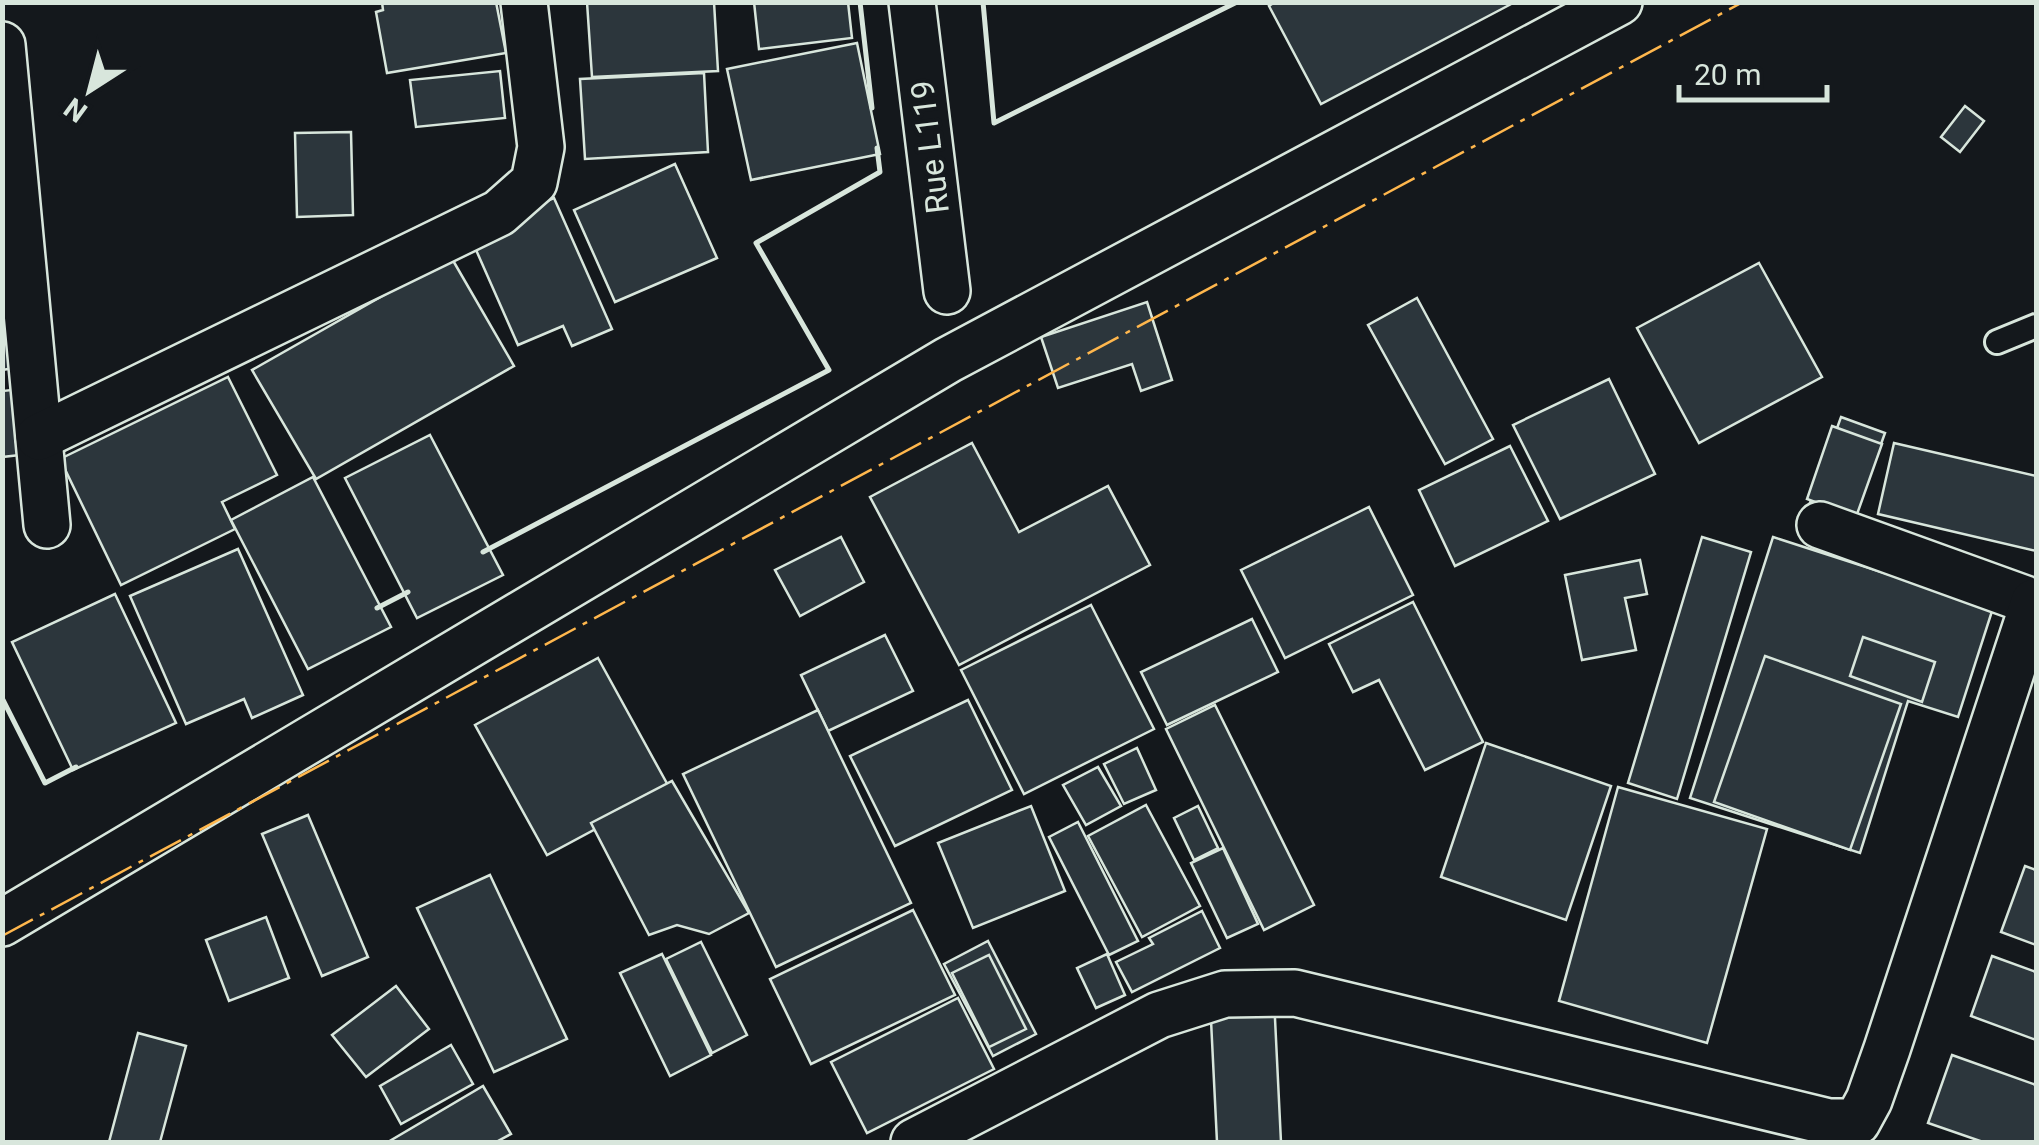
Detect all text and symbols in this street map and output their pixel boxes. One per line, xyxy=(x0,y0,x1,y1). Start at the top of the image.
north arrow xyxy=(40,40,140,140)
scale bar xyxy=(1679,40,1826,102)
text: 20 m xyxy=(1694,57,1761,92)
street label: Rue L119 xyxy=(903,78,957,216)
text: N xyxy=(58,91,93,129)

